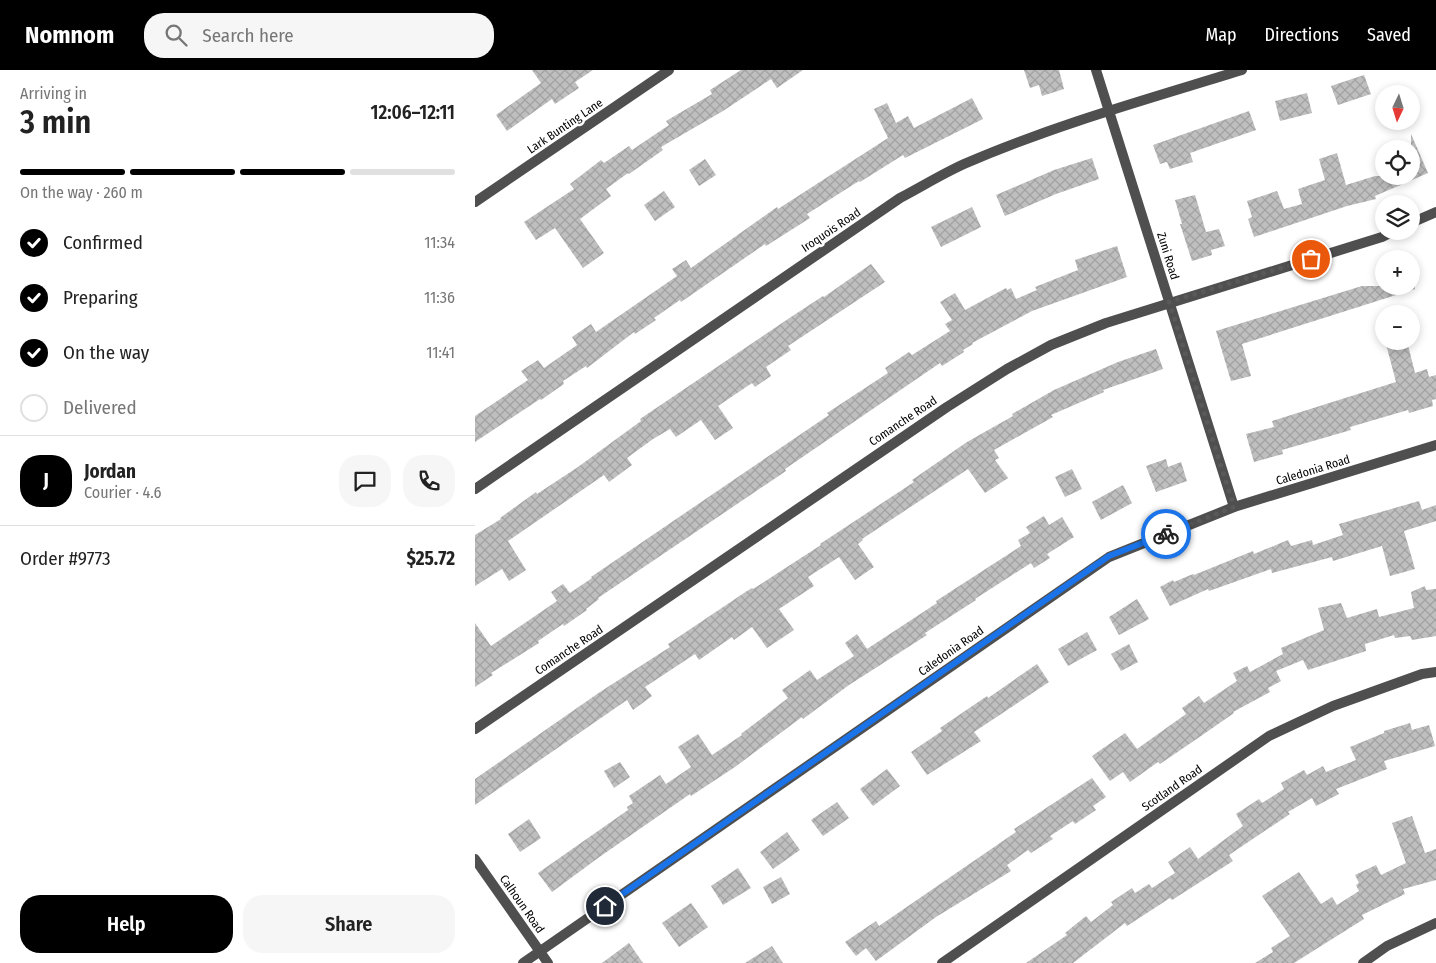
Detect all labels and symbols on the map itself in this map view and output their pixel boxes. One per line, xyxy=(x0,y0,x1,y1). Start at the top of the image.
north arrow xyxy=(1375,85,1420,130)
street label: Lark Bunting Lane xyxy=(525,96,605,156)
street label: Iroquois Road xyxy=(799,205,863,255)
street label: Zuni Road xyxy=(1154,231,1182,281)
pin xyxy=(1290,238,1332,280)
street label: Comanche Road xyxy=(866,393,940,449)
street label: Caledonia Road xyxy=(1274,452,1352,488)
courier xyxy=(1141,509,1191,559)
street label: Comanche Road xyxy=(532,622,606,678)
street label: Caledonia Road xyxy=(916,623,986,679)
street label: Scotland Road xyxy=(1139,762,1205,814)
street label: Calhoun Road xyxy=(497,872,547,936)
pin xyxy=(584,885,626,927)

